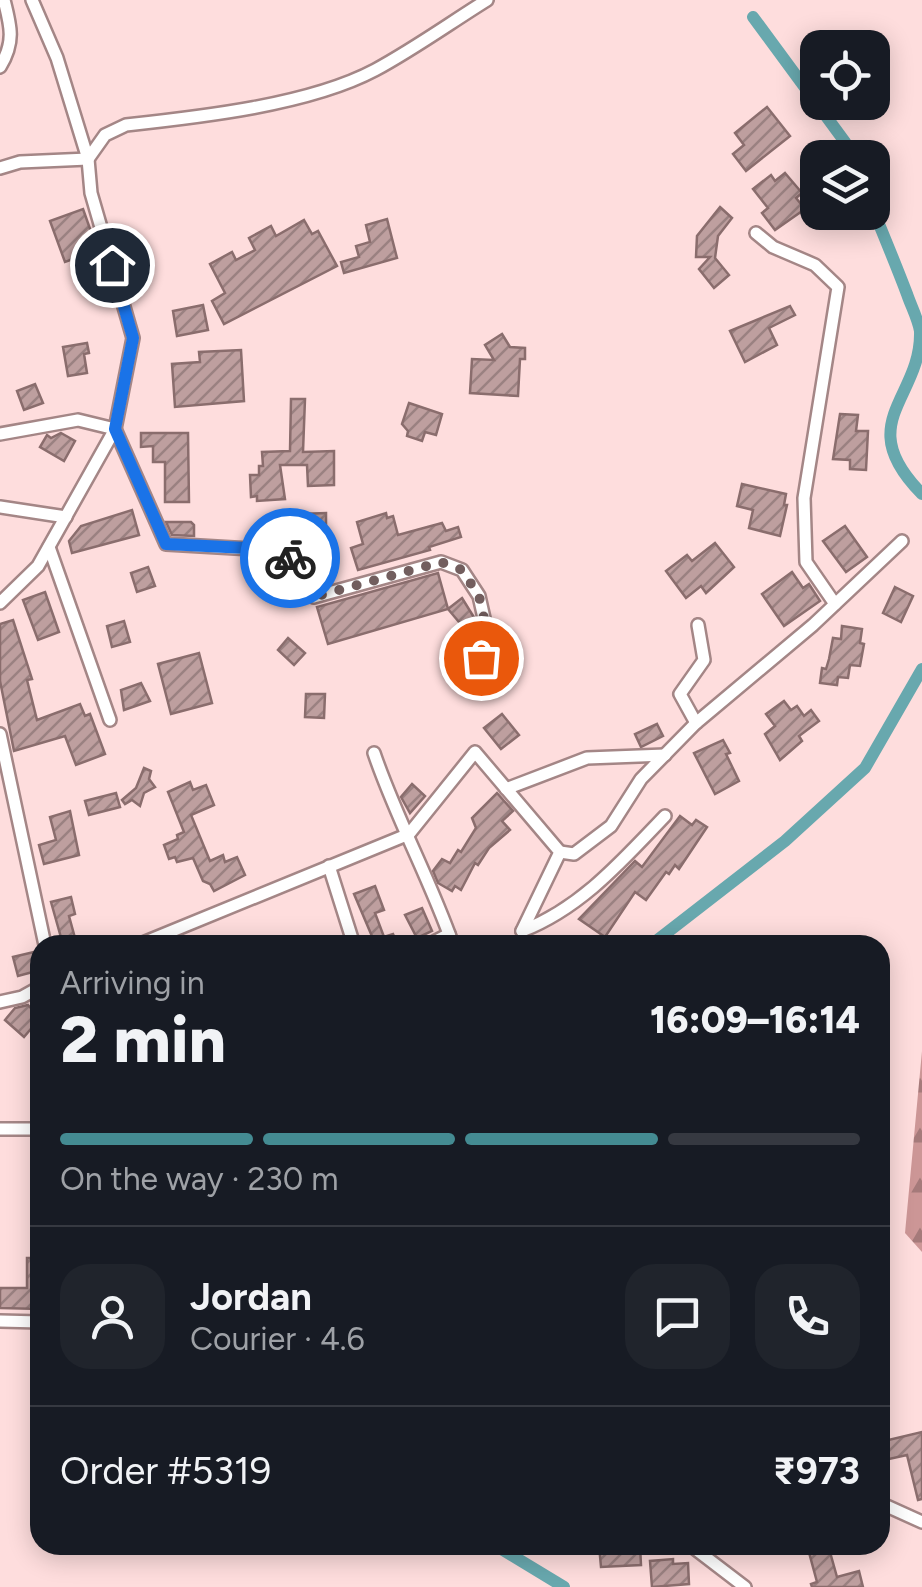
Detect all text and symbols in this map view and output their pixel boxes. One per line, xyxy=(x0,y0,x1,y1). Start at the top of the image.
map controls xyxy=(800,30,890,230)
button: locate xyxy=(800,30,890,120)
button: layers xyxy=(800,140,890,230)
pin xyxy=(70,223,155,308)
icon: home xyxy=(85,238,140,293)
courier xyxy=(240,508,340,608)
icon: bike xyxy=(263,531,318,586)
pin xyxy=(439,616,524,701)
icon: bag xyxy=(454,631,509,686)
text: Arriving in xyxy=(60,964,205,1002)
text: 16:09–16:14 xyxy=(650,997,860,1043)
text: 2 min xyxy=(60,1000,226,1078)
text: On the way · 230 m xyxy=(60,1160,338,1198)
button: person xyxy=(60,1264,165,1369)
button: chat xyxy=(625,1264,730,1369)
button: phone xyxy=(755,1264,860,1369)
text: Jordan xyxy=(190,1274,312,1320)
text: Courier · 4.6 xyxy=(190,1320,365,1358)
text: Order #5319 xyxy=(60,1448,271,1494)
text: ₹973 xyxy=(773,1448,860,1494)

